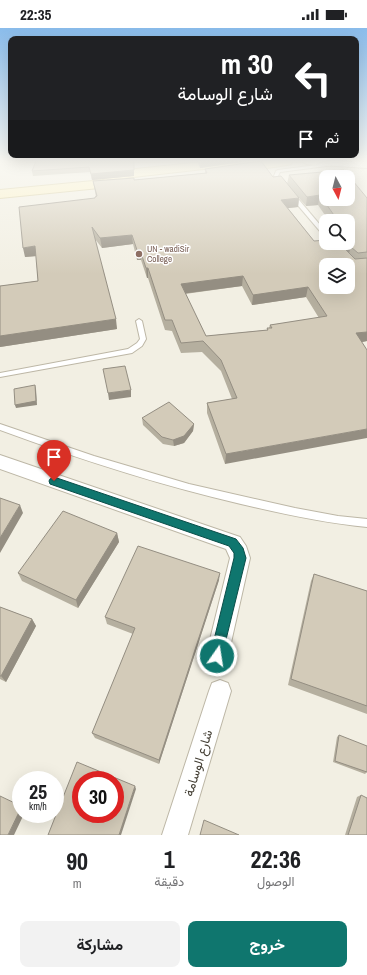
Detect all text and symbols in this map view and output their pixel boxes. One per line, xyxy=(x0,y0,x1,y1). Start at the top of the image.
text: 22:35 xyxy=(20,4,51,25)
text: 30 m xyxy=(221,45,273,83)
icon: left xyxy=(287,52,339,104)
text: شارع الوسامة xyxy=(177,81,273,106)
text: ثم xyxy=(325,127,339,148)
icon: arrive xyxy=(295,128,317,150)
north arrow xyxy=(319,170,355,206)
map controls xyxy=(319,170,355,294)
button: search xyxy=(319,214,355,250)
place label: UN - wadiSir College xyxy=(147,243,190,265)
marker: UN - wadiSir College xyxy=(134,249,144,259)
button: layers xyxy=(319,258,355,294)
pin xyxy=(37,440,71,481)
icon: arrive xyxy=(43,446,65,468)
position arrow xyxy=(196,635,238,677)
street label: شارع الوسامة xyxy=(180,728,217,799)
speed limit sign: 30 xyxy=(72,771,124,823)
text: 25 xyxy=(29,778,47,805)
text: km/h xyxy=(29,800,47,813)
text: 1 xyxy=(164,843,175,875)
text: 22:36 xyxy=(251,843,301,875)
text: 90 xyxy=(66,845,88,877)
text: دقيقة xyxy=(154,873,184,890)
text: الوصول xyxy=(257,873,294,890)
text: m xyxy=(73,875,82,892)
button: مشاركة xyxy=(20,921,180,967)
button: خروج xyxy=(188,921,347,967)

